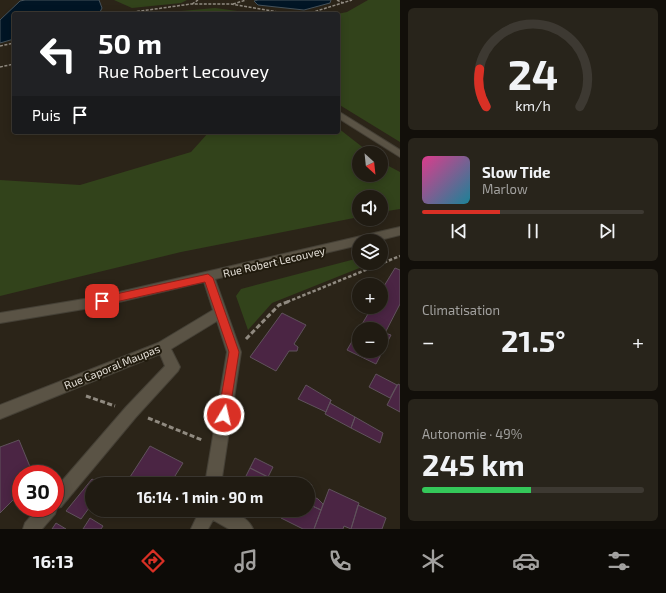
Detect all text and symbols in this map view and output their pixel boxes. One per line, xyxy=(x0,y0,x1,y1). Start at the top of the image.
text: 50 m xyxy=(98,26,162,60)
icon: left xyxy=(32,28,84,80)
text: 24 xyxy=(508,48,558,98)
text: Rue Robert Lecouvey xyxy=(98,60,269,82)
text: km/h xyxy=(515,97,551,114)
icon: arrive xyxy=(69,104,91,126)
text: Puis xyxy=(32,106,61,124)
north arrow xyxy=(352,146,388,182)
map controls xyxy=(352,146,388,358)
text: Slow Tide xyxy=(482,163,550,181)
text: Marlow xyxy=(482,181,528,197)
button: sound xyxy=(352,190,388,226)
icon: previous xyxy=(448,220,470,242)
icon: pause xyxy=(522,220,544,242)
icon: next xyxy=(596,220,618,242)
button: layers xyxy=(352,234,388,270)
street label: Rue Robert Lecouvey xyxy=(222,243,326,280)
button: + xyxy=(352,278,388,314)
pin xyxy=(85,284,119,318)
icon: arrive xyxy=(91,290,113,312)
text: Climatisation xyxy=(422,302,500,318)
button: − xyxy=(352,322,388,358)
text: 21.5° xyxy=(501,322,566,358)
text: − xyxy=(422,328,435,354)
text: + xyxy=(632,328,644,354)
street label: Rue Caporal Maupas xyxy=(62,341,162,392)
position arrow xyxy=(203,394,245,436)
text: Autonomie · 49% xyxy=(422,426,522,442)
text: 245 km xyxy=(422,446,525,482)
speed limit sign: 30 xyxy=(12,465,64,517)
text: 16:14 · 1 min · 90 m xyxy=(137,488,263,506)
icon: directions xyxy=(139,547,167,575)
icon: music xyxy=(232,547,260,575)
icon: phone xyxy=(326,547,354,575)
icon: climate xyxy=(419,547,447,575)
icon: car xyxy=(512,547,540,575)
icon: filters xyxy=(605,547,633,575)
text: 16:13 xyxy=(33,550,74,572)

